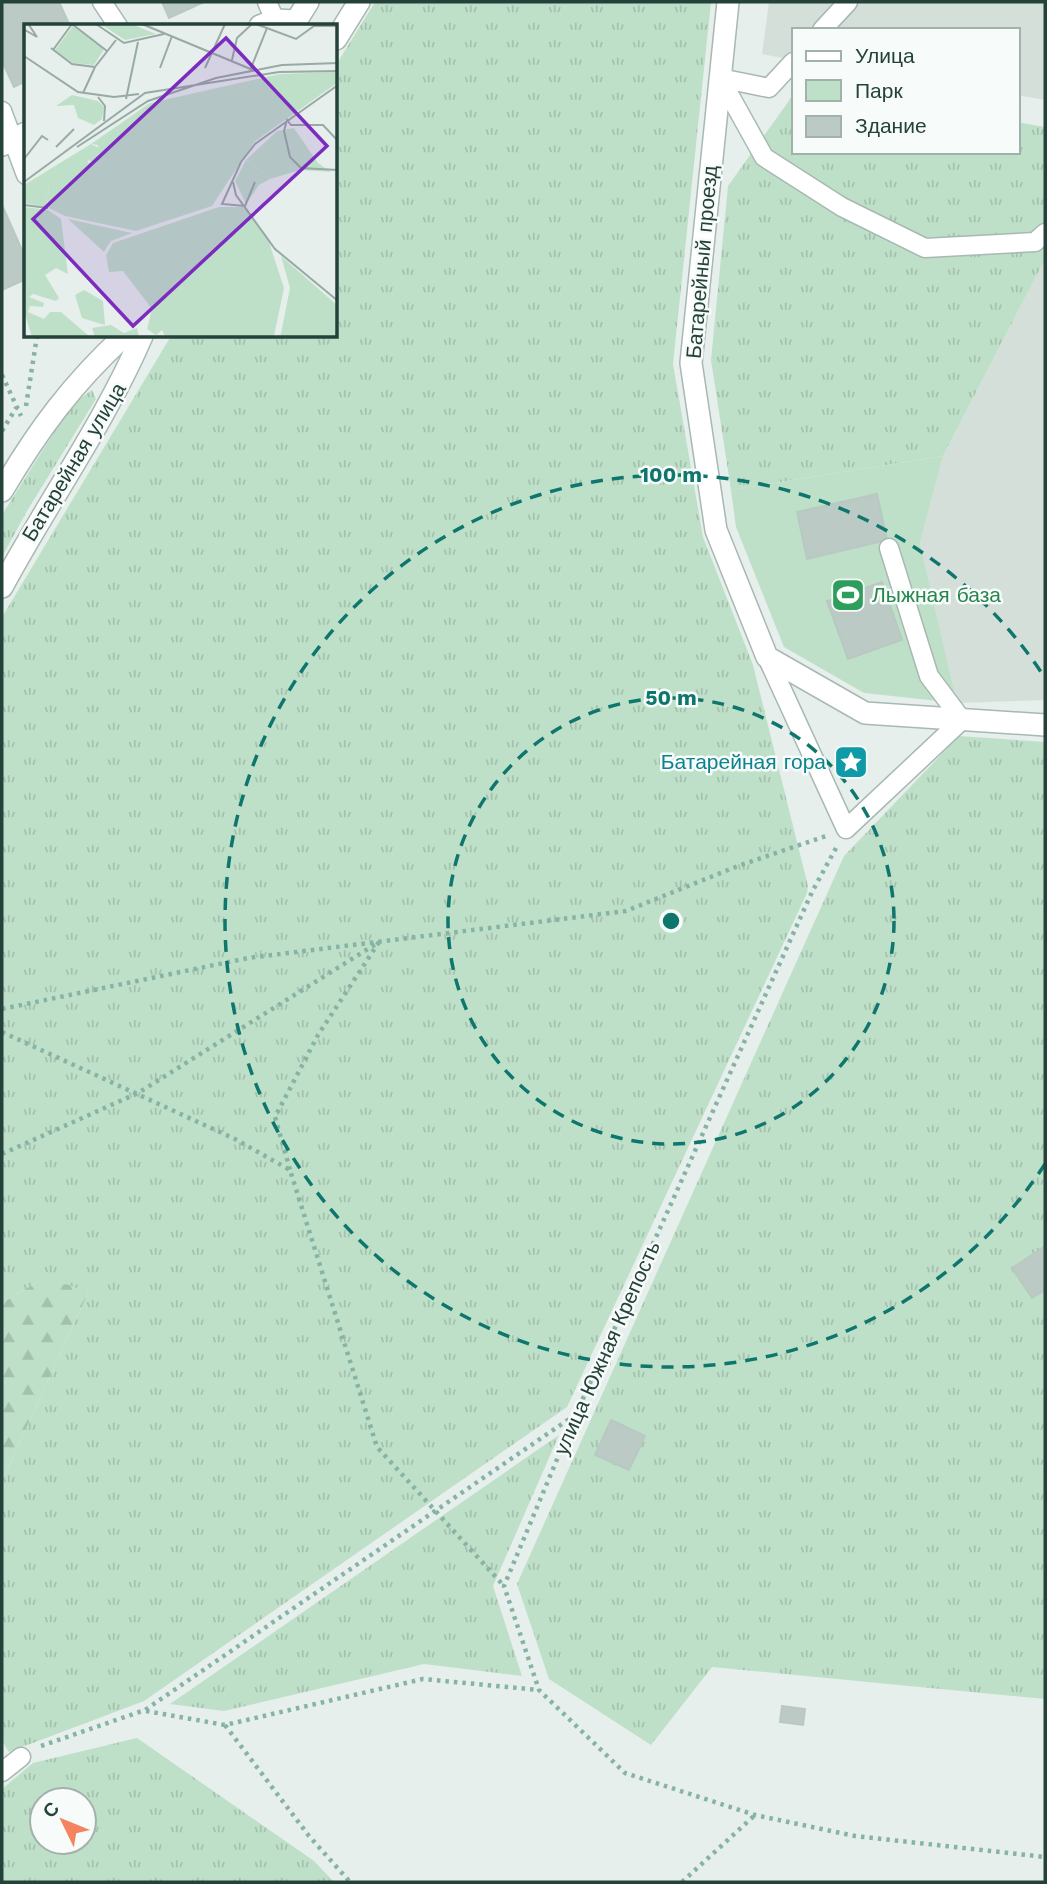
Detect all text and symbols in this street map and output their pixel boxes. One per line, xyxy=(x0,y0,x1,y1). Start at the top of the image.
inset map xyxy=(24,24,338,338)
legend xyxy=(792,28,1019,154)
text: Улица xyxy=(855,43,915,68)
text: Парк xyxy=(855,78,903,103)
text: Здание xyxy=(855,113,927,138)
street label: Батарейный проезд xyxy=(681,164,722,360)
street label: Батарейная улица xyxy=(16,378,131,546)
text: 100 m xyxy=(640,462,702,487)
sports icon: Лыжная база xyxy=(829,576,867,614)
place label: Лыжная база xyxy=(872,582,1001,607)
text: 50 m xyxy=(645,685,697,710)
place icon: Батарейная гора xyxy=(832,743,870,781)
place label: Батарейная гора xyxy=(661,749,826,774)
centre of rings xyxy=(659,909,683,933)
street label: улица Южная Крепость xyxy=(548,1237,665,1459)
north arrow xyxy=(28,1786,98,1856)
text: С xyxy=(38,1797,64,1823)

